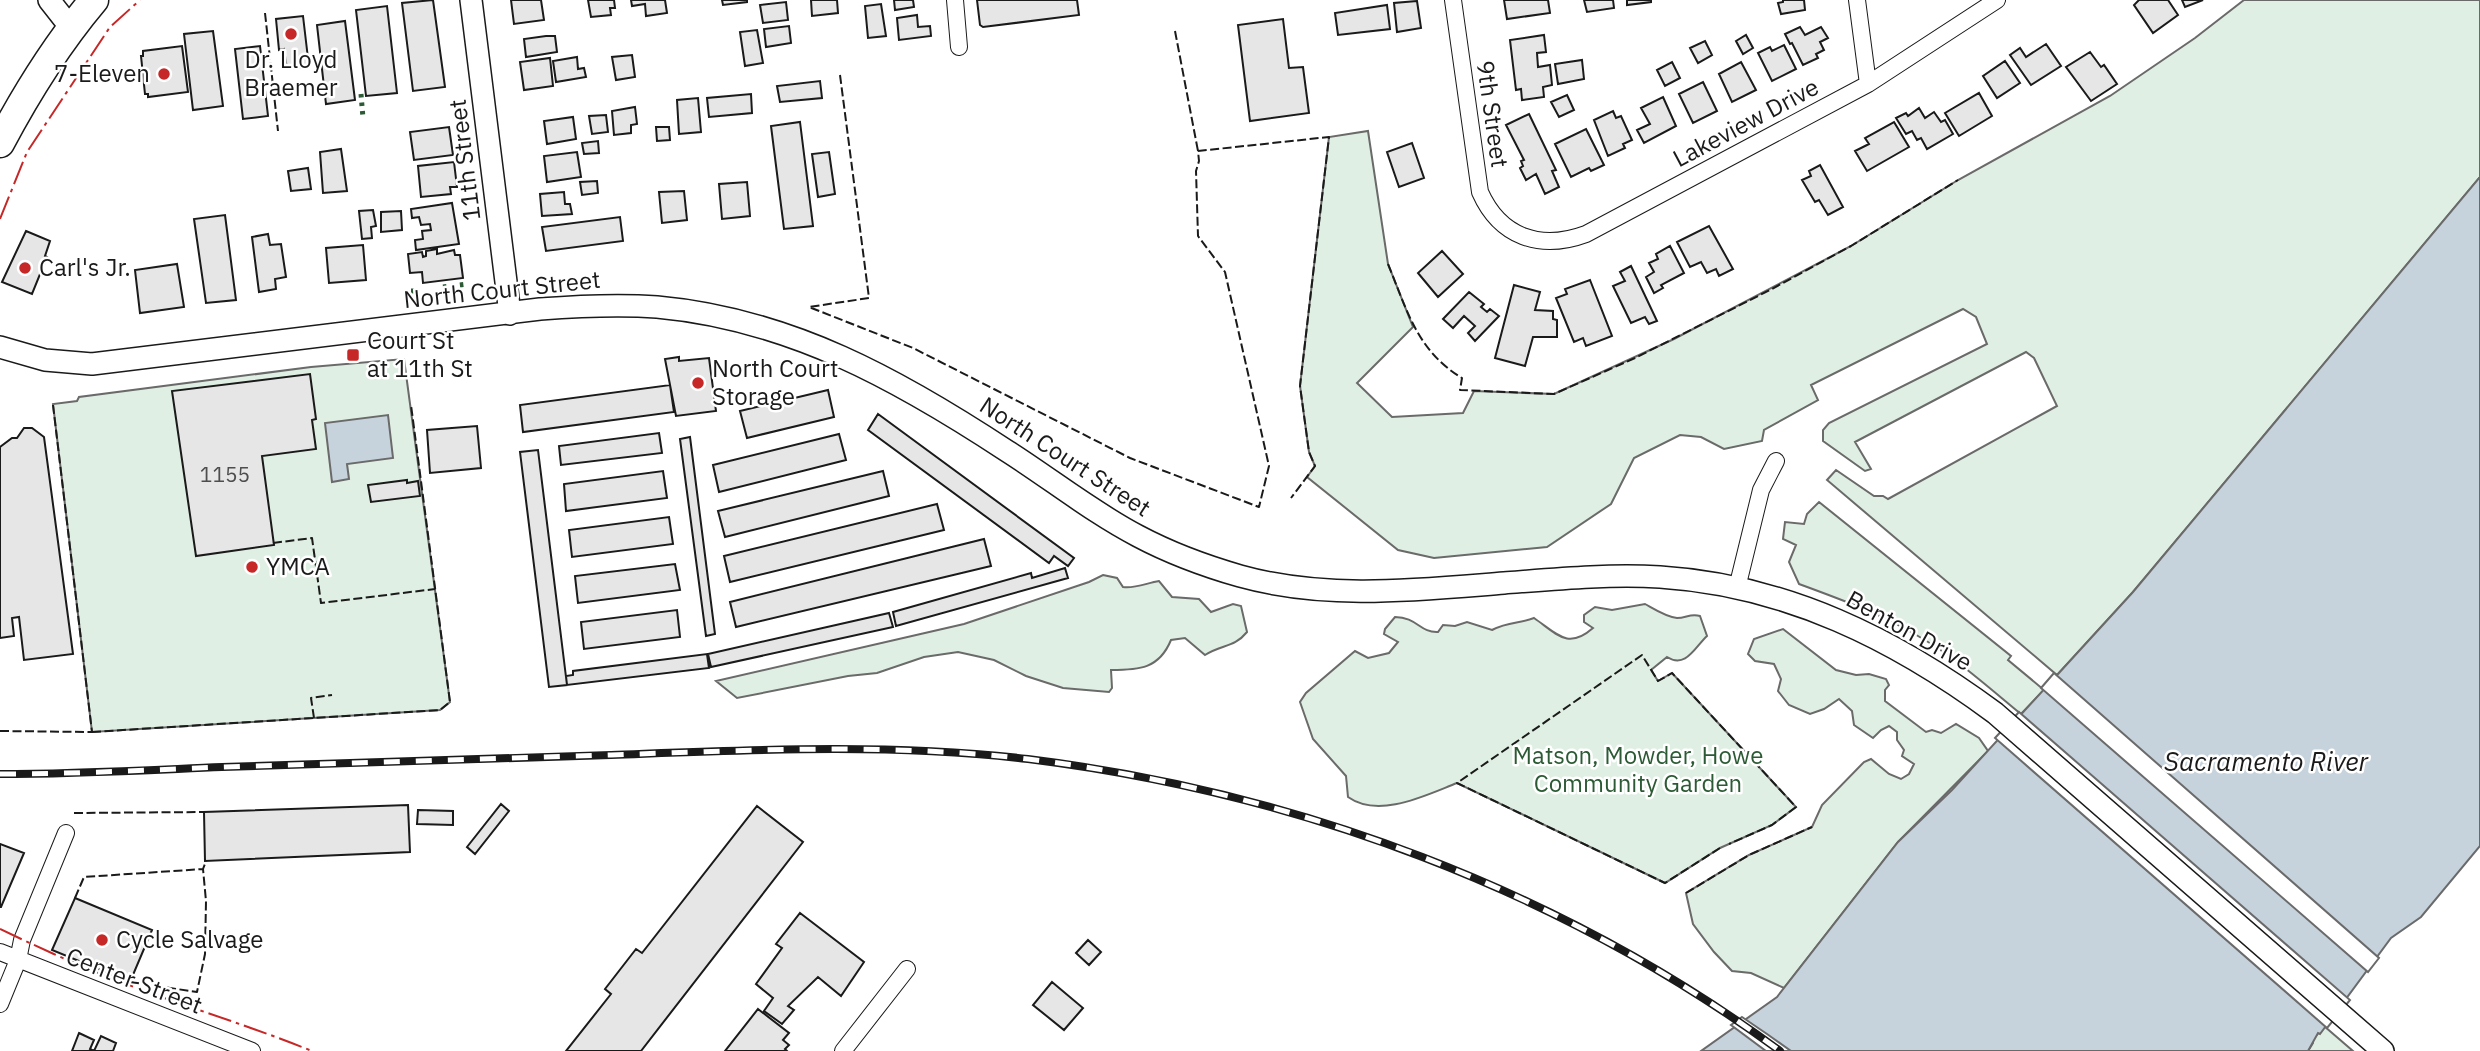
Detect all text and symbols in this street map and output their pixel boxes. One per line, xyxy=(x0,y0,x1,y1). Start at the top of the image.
marker: Dr. Lloyd Braemer xyxy=(283,26,299,42)
place label: Dr. Lloyd Braemer xyxy=(244,43,338,103)
place label: 7-Eleven xyxy=(54,57,150,89)
street label: 9th Street xyxy=(1470,58,1516,170)
marker: 7-Eleven xyxy=(156,66,172,82)
street label: Lakeview Drive xyxy=(1667,70,1824,174)
street label: 11th Street xyxy=(441,97,487,223)
place label: Carl's Jr. xyxy=(39,251,131,283)
marker: Carl's Jr. xyxy=(17,260,33,276)
street label: North Court Street xyxy=(402,263,602,315)
place label: Court St at 11th St xyxy=(367,324,473,384)
marker: Court St at 11th St xyxy=(345,347,361,363)
place label: North Court Storage xyxy=(712,352,838,412)
marker: North Court Storage xyxy=(690,375,706,391)
street label: North Court Street xyxy=(974,389,1157,523)
house number: 1155 xyxy=(200,460,250,488)
place label: YMCA xyxy=(266,550,330,582)
marker: YMCA xyxy=(244,559,260,575)
street label: Benton Drive xyxy=(1841,582,1978,678)
park label: Matson, Mowder, Howe Community Garden xyxy=(1513,739,1763,799)
water label: Sacramento River xyxy=(2164,744,2370,778)
place label: Cycle Salvage xyxy=(116,923,263,955)
marker: Cycle Salvage xyxy=(94,932,110,948)
street label: Center Street xyxy=(62,939,207,1021)

